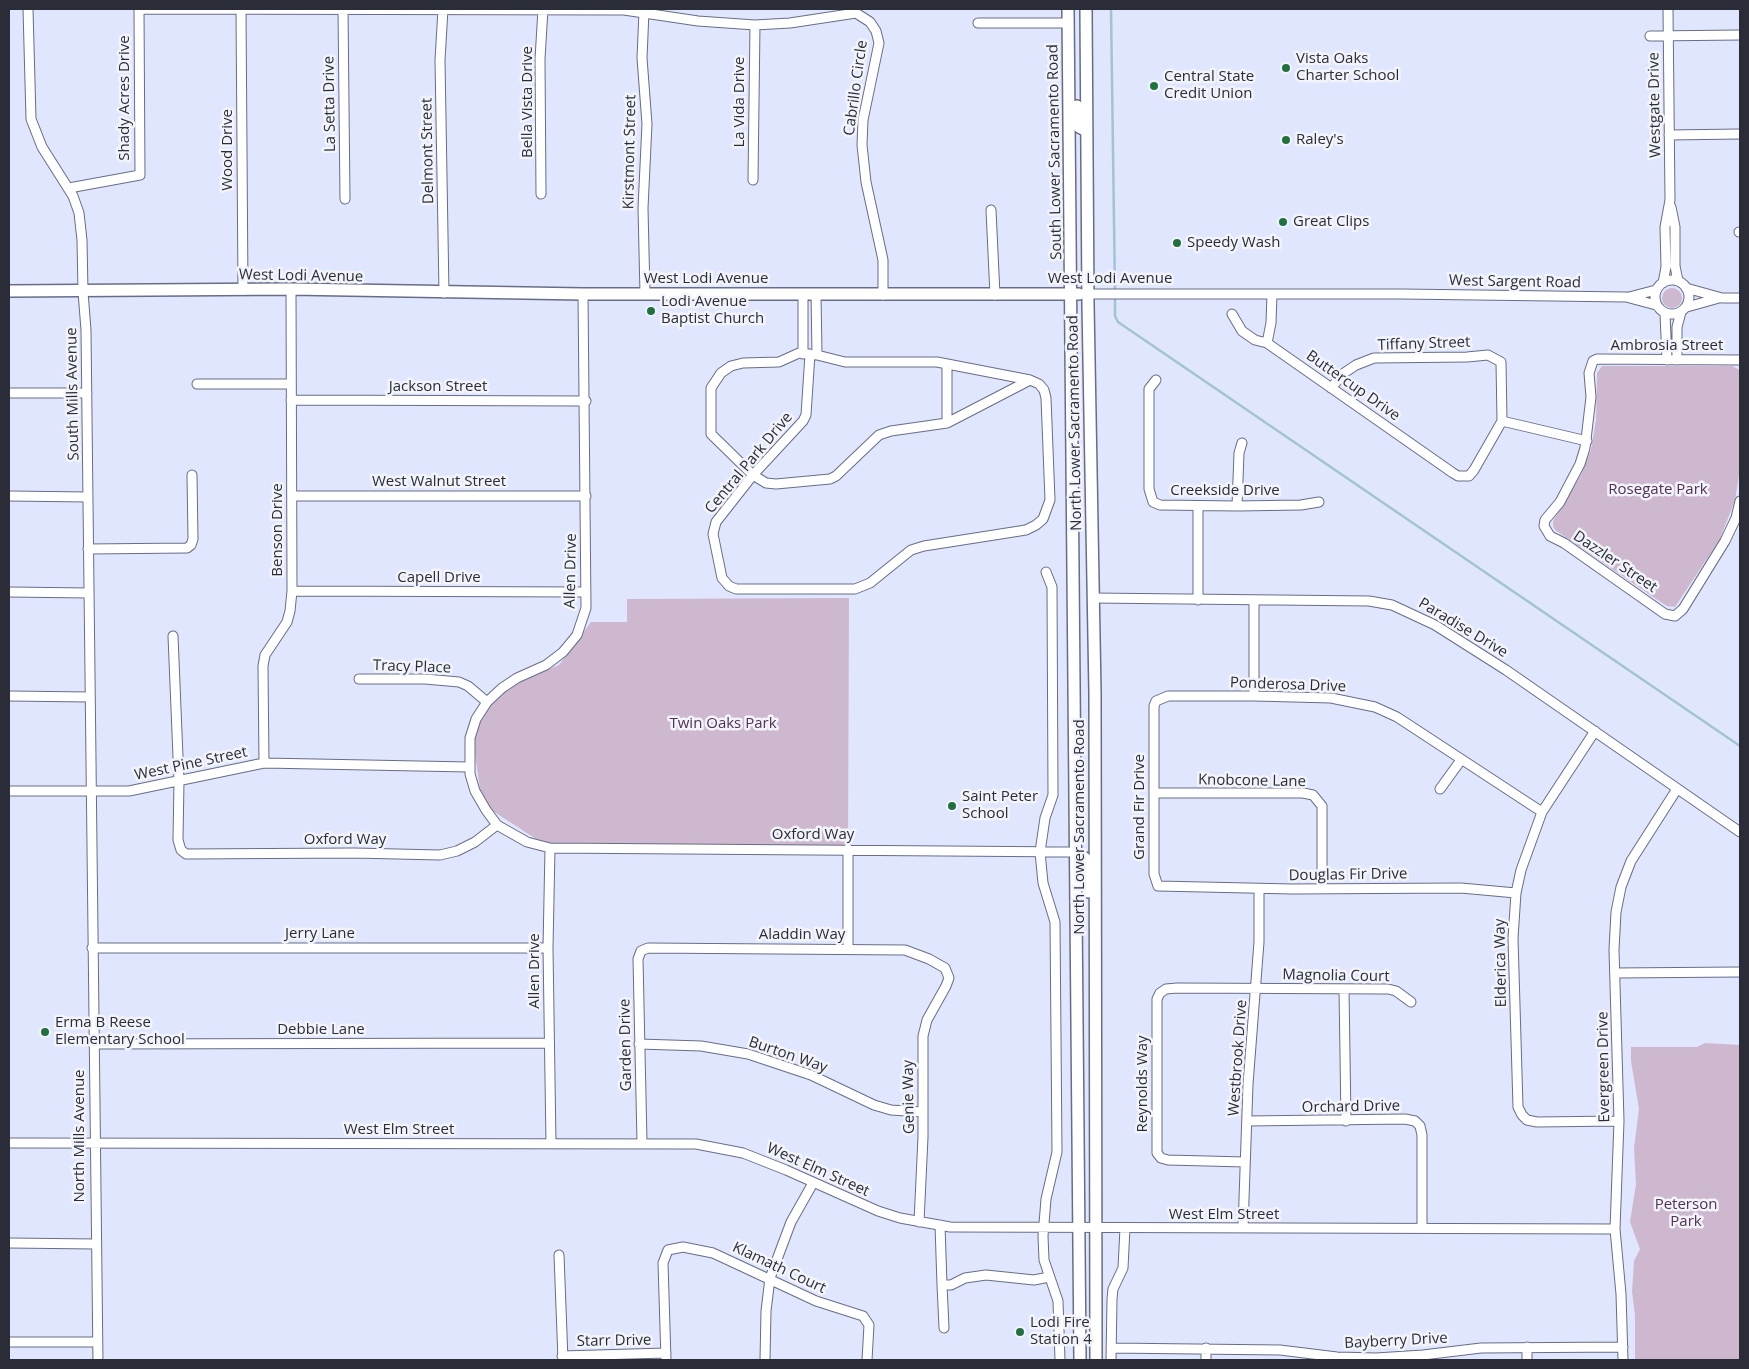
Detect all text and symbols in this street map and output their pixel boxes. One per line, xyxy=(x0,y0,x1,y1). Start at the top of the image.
street label: Shady Acres Drive xyxy=(116,35,134,161)
street label: Cabrillo Circle xyxy=(840,39,872,137)
street label: South Lower Sacramento Road xyxy=(1044,44,1066,260)
street label: Bella Vista Drive xyxy=(519,46,537,158)
place label: Vista Oaks Charter School xyxy=(1296,50,1399,85)
street label: Westgate Drive xyxy=(1645,52,1665,158)
street label: La Setta Drive xyxy=(320,56,340,152)
street label: La Vida Drive xyxy=(731,57,749,147)
marker: Vista Oaks Charter School xyxy=(1280,62,1292,74)
place label: Central State Credit Union xyxy=(1164,68,1254,103)
marker: Central State Credit Union xyxy=(1148,80,1160,92)
street label: Kirstmont Street xyxy=(620,94,640,210)
street label: Delmont Street xyxy=(418,98,438,204)
street label: Wood Drive xyxy=(219,109,237,191)
place label: Raley's xyxy=(1296,131,1344,149)
marker: Raley's xyxy=(1280,134,1292,146)
place label: Great Clips xyxy=(1293,213,1369,231)
marker: Great Clips xyxy=(1277,216,1289,228)
place label: Speedy Wash xyxy=(1187,234,1280,252)
marker: Speedy Wash xyxy=(1171,237,1183,249)
street label: West Lodi Avenue xyxy=(239,266,363,286)
street label: West Lodi Avenue xyxy=(644,270,768,288)
street label: West Lodi Avenue xyxy=(1048,270,1172,288)
street label: West Sargent Road xyxy=(1449,272,1581,292)
place label: Lodi Avenue Baptist Church xyxy=(661,293,764,328)
marker: Lodi Avenue Baptist Church xyxy=(645,305,657,317)
street label: North Lower Sacramento Road xyxy=(1064,315,1086,531)
street label: South Mills Avenue xyxy=(63,327,83,461)
street label: Tiffany Street xyxy=(1377,333,1471,355)
street label: Ambrosia Street xyxy=(1611,337,1723,355)
street label: Buttercup Drive xyxy=(1303,347,1403,425)
street label: Jackson Street xyxy=(389,378,487,396)
street label: Central Park Drive xyxy=(701,409,797,517)
street label: West Walnut Street xyxy=(372,473,506,491)
park label: Rosegate Park xyxy=(1608,481,1708,499)
street label: Creekside Drive xyxy=(1170,482,1280,500)
street label: Benson Drive xyxy=(269,483,287,577)
street label: Dazzler Street xyxy=(1570,527,1660,597)
street label: Allen Drive xyxy=(561,533,581,609)
street label: Capell Drive xyxy=(397,569,481,587)
street label: Paradise Drive xyxy=(1415,594,1511,662)
street label: Tracy Place xyxy=(373,657,451,677)
street label: Ponderosa Drive xyxy=(1230,674,1346,696)
park label: Twin Oaks Park xyxy=(669,715,777,733)
street label: North Lower Sacramento Road xyxy=(1071,719,1089,935)
street label: West Pine Street xyxy=(133,743,249,785)
street label: Grand Fir Drive xyxy=(1131,754,1149,860)
street label: Knobcone Lane xyxy=(1198,771,1306,791)
place label: Saint Peter School xyxy=(962,788,1038,823)
marker: Saint Peter School xyxy=(946,800,958,812)
street label: Oxford Way xyxy=(772,826,854,844)
street label: Oxford Way xyxy=(304,831,386,849)
street label: Douglas Fir Drive xyxy=(1289,865,1407,885)
street label: Elderica Way xyxy=(1491,918,1511,1008)
street label: Jerry Lane xyxy=(285,925,355,943)
street label: Aladdin Way xyxy=(759,926,845,944)
street label: Allen Drive xyxy=(526,933,544,1009)
street label: Magnolia Court xyxy=(1282,966,1390,986)
street label: Garden Drive xyxy=(616,998,636,1092)
street label: Westbrook Drive xyxy=(1225,999,1251,1117)
street label: Evergreen Drive xyxy=(1594,1011,1614,1123)
place label: Erma B Reese Elementary School xyxy=(55,1014,185,1049)
street label: Debbie Lane xyxy=(277,1021,365,1039)
marker: Erma B Reese Elementary School xyxy=(39,1026,51,1038)
street label: Burton Way xyxy=(746,1033,830,1077)
street label: Reynolds Way xyxy=(1134,1035,1152,1133)
street label: Genie Way xyxy=(899,1060,919,1134)
street label: North Mills Avenue xyxy=(71,1069,89,1203)
street label: Orchard Drive xyxy=(1302,1097,1400,1117)
street label: West Elm Street xyxy=(344,1121,454,1139)
street label: West Elm Street xyxy=(764,1139,872,1201)
park label: Peterson Park xyxy=(1655,1196,1717,1231)
street label: West Elm Street xyxy=(1169,1206,1279,1224)
street label: Klamath Court xyxy=(729,1238,829,1298)
place label: Lodi Fire Station 4 xyxy=(1030,1314,1092,1349)
marker: Lodi Fire Station 4 xyxy=(1014,1326,1026,1338)
street label: Bayberry Drive xyxy=(1344,1329,1448,1353)
street label: Starr Drive xyxy=(576,1331,652,1351)

